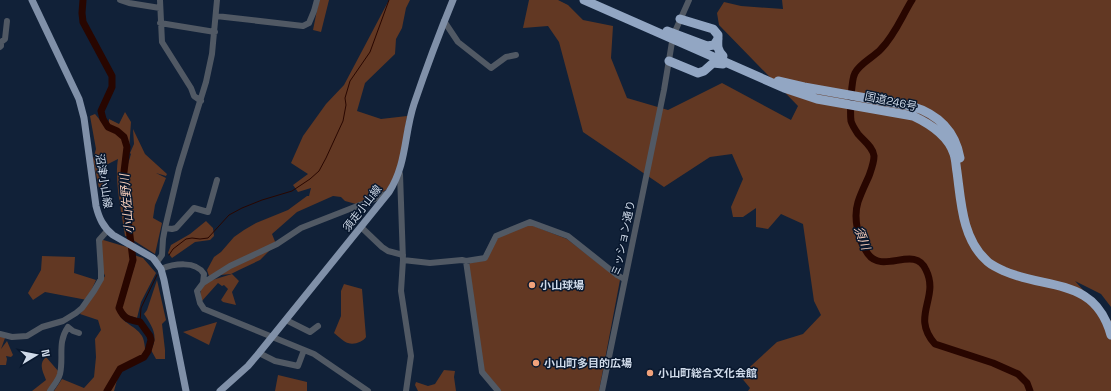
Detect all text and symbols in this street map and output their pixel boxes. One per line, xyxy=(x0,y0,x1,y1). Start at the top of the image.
street label: 国道246号 xyxy=(864,89,918,113)
street label: 沼津小山線 xyxy=(93,153,115,209)
water label: 小山佐野川 xyxy=(116,171,138,235)
street label: 須走小山線 xyxy=(340,182,384,234)
street label: ミッション通り xyxy=(608,199,638,277)
water label: 須川 xyxy=(850,224,874,254)
place label: 小山球場 xyxy=(540,278,584,292)
marker: 小山球場 xyxy=(527,280,537,290)
north arrow xyxy=(16,335,56,375)
text: N xyxy=(38,348,53,358)
place label: 小山町多目的広場 xyxy=(544,356,632,370)
marker: 小山町多目的広場 xyxy=(531,358,541,368)
place label: 小山町総合文化会館 xyxy=(658,366,757,380)
marker: 小山町総合文化会館 xyxy=(645,368,655,378)

